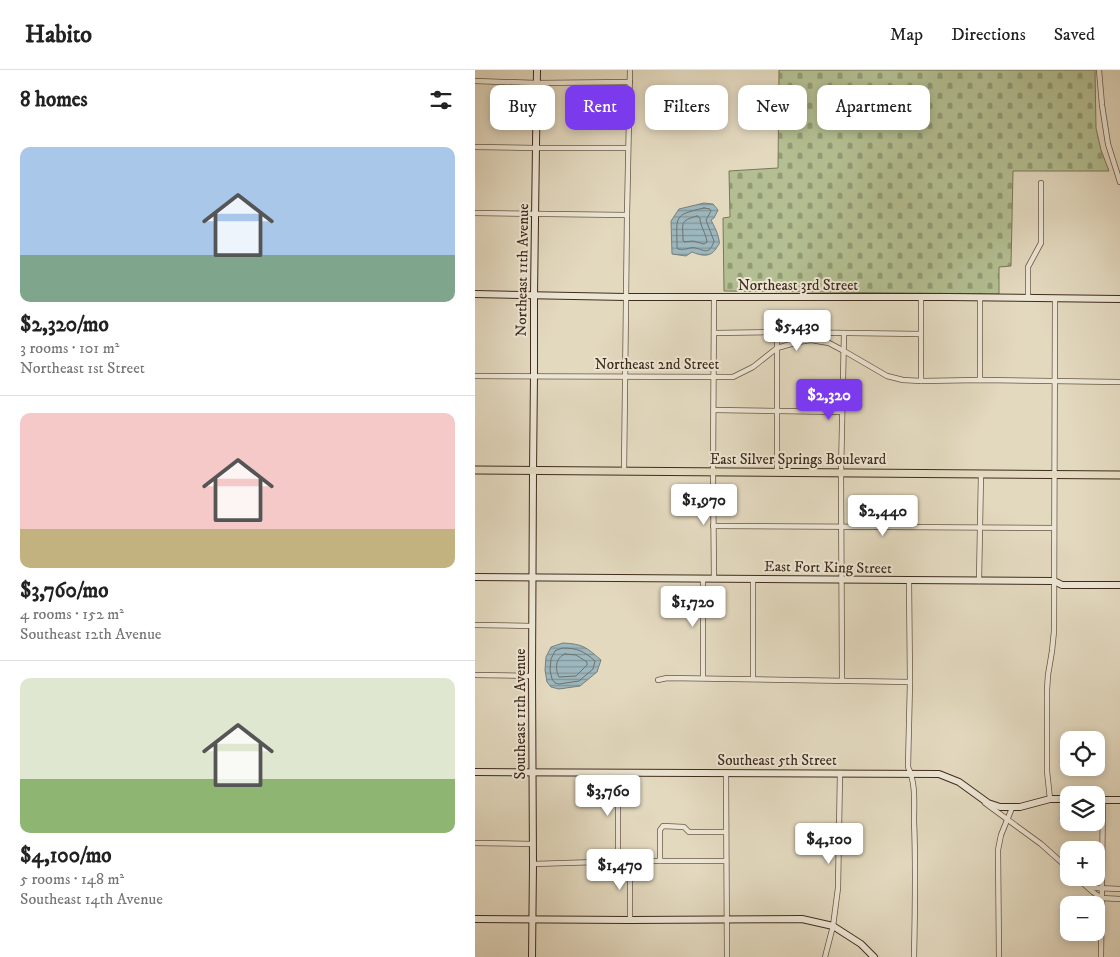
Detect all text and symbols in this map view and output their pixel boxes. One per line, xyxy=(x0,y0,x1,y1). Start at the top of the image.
text: Habito xyxy=(25,20,92,50)
text: Map xyxy=(890,24,923,46)
text: Directions xyxy=(951,24,1026,46)
text: Saved xyxy=(1054,24,1095,46)
chip: Buy xyxy=(490,85,555,130)
chip: Rent xyxy=(565,85,635,130)
chip: Filters xyxy=(645,85,728,130)
chip: New xyxy=(738,85,807,130)
chip: Apartment xyxy=(817,85,930,130)
icon: filters xyxy=(427,86,455,114)
text: 8 homes xyxy=(20,87,88,113)
icon: home xyxy=(193,180,283,270)
street label: Northeast 11th Avenue xyxy=(512,203,533,337)
street label: Northeast 3rd Street xyxy=(738,276,858,295)
pin: $5,430 xyxy=(756,310,838,352)
text: $2,320/mo xyxy=(20,312,109,338)
text: $5,430 xyxy=(775,316,819,336)
text: 3 rooms · 101 m² xyxy=(20,338,119,358)
street label: Northeast 2nd Street xyxy=(595,355,719,374)
text: Northeast 1st Street xyxy=(20,358,145,378)
pin: $2,320 xyxy=(788,378,870,421)
text: $2,320 xyxy=(807,385,851,405)
icon: home xyxy=(193,445,283,535)
street label: East Silver Springs Boulevard xyxy=(710,450,887,469)
pin: $1,970 xyxy=(663,484,745,526)
text: $1,970 xyxy=(682,490,726,510)
pin: $2,440 xyxy=(842,494,924,537)
text: $2,440 xyxy=(859,501,907,521)
street label: East Fort King Street xyxy=(764,557,892,578)
text: $3,760/mo xyxy=(20,578,108,604)
pin: $1,720 xyxy=(652,586,734,628)
text: $1,720 xyxy=(672,592,714,612)
text: 4 rooms · 152 m² xyxy=(20,604,124,624)
text: Southeast 12th Avenue xyxy=(20,624,162,644)
street label: Southeast 11th Avenue xyxy=(511,649,530,779)
icon: home xyxy=(193,710,283,800)
map controls xyxy=(1060,731,1105,941)
button: locate xyxy=(1060,731,1105,776)
street label: Southeast 5th Street xyxy=(717,751,837,770)
pin: $3,760 xyxy=(567,774,649,817)
text: $3,760 xyxy=(586,781,630,801)
button: layers xyxy=(1060,786,1105,831)
pin: $4,100 xyxy=(788,822,870,865)
text: $4,100 xyxy=(806,829,852,849)
button: + xyxy=(1060,841,1105,886)
text: $4,100/mo xyxy=(20,843,112,869)
pin: $1,470 xyxy=(579,848,661,891)
text: $1,470 xyxy=(598,855,642,875)
text: 5 rooms · 148 m² xyxy=(20,869,124,889)
text: Southeast 14th Avenue xyxy=(20,889,163,909)
button: − xyxy=(1060,896,1105,941)

